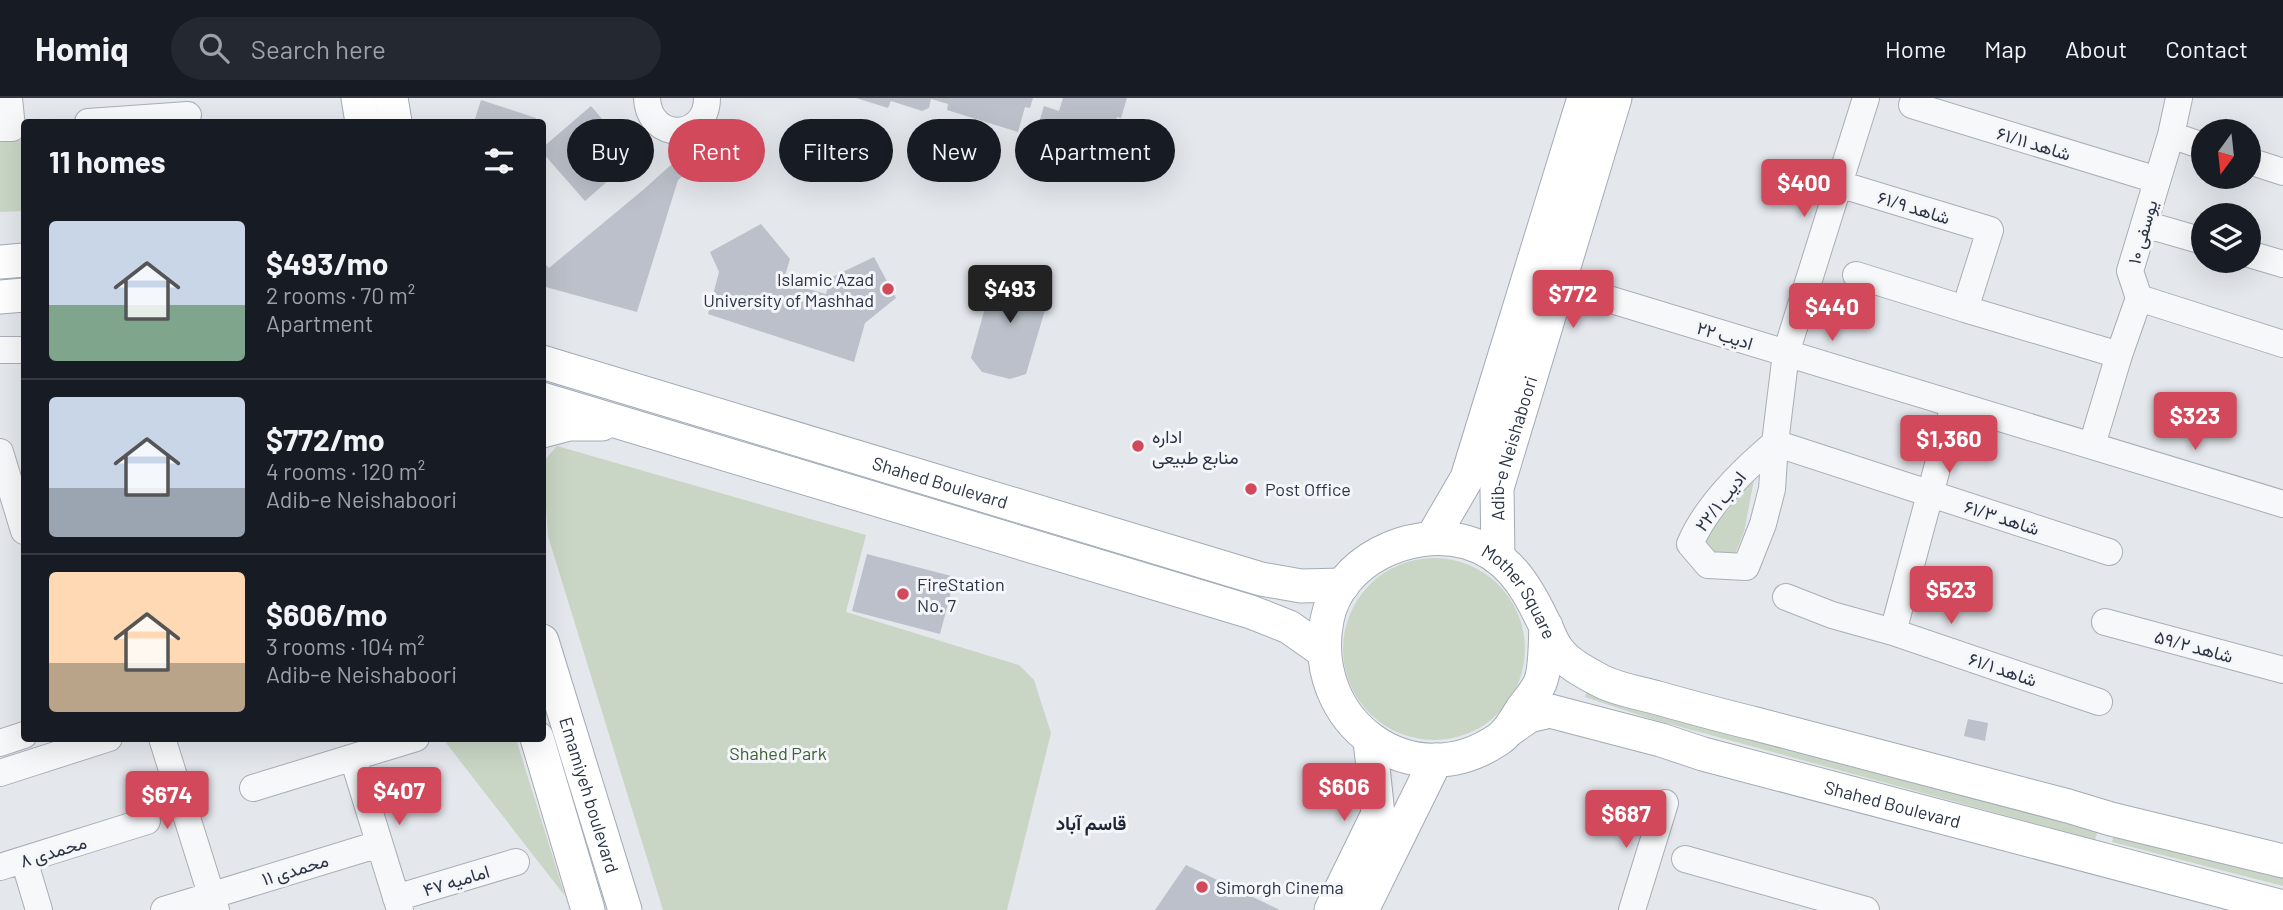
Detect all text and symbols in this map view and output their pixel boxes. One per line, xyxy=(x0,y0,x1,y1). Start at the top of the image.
search box xyxy=(171,17,661,80)
text: Homiq xyxy=(35,28,129,68)
icon: search xyxy=(195,29,233,67)
text: Search here xyxy=(251,33,386,64)
text: Home xyxy=(1885,34,1946,63)
text: Map xyxy=(1984,34,2027,63)
text: About xyxy=(2065,34,2127,63)
text: Contact xyxy=(2165,34,2248,63)
chip: Buy xyxy=(567,119,654,182)
chip: Rent xyxy=(668,119,765,182)
chip: Filters xyxy=(779,119,893,182)
chip: New xyxy=(907,119,1001,182)
chip: Apartment xyxy=(1015,119,1175,182)
north arrow xyxy=(2191,119,2261,189)
map controls xyxy=(2191,119,2261,273)
street label: شاهد ۶۱/۱۱ xyxy=(1994,121,2074,165)
icon: filters xyxy=(480,142,518,180)
text: 11 homes xyxy=(49,143,166,179)
pin: $400 xyxy=(1763,159,1845,219)
text: $400 xyxy=(1777,168,1831,196)
street label: شاهد ۶۱/۹ xyxy=(1875,186,1953,228)
street label: یوسفی ۱۰ xyxy=(2122,197,2163,267)
button: layers xyxy=(2191,203,2261,273)
text: $493/mo xyxy=(266,245,388,281)
icon: home xyxy=(105,249,189,333)
pin: $493 xyxy=(969,266,1051,325)
place label: Islamic Azad University of Mashhad xyxy=(703,268,874,311)
pin: $772 xyxy=(1532,271,1614,330)
text: $493 xyxy=(984,274,1036,302)
text: $772 xyxy=(1549,279,1597,307)
text: 2 rooms · 70 m² xyxy=(266,281,415,309)
marker: Islamic Azad University of Mashhad xyxy=(880,281,896,297)
pin: $440 xyxy=(1791,284,1873,343)
text: $440 xyxy=(1805,292,1859,320)
text: Apartment xyxy=(266,309,373,337)
street label: ادیب ۲۲ xyxy=(1694,316,1756,354)
street label: Adib-e Neishaboori xyxy=(1486,373,1541,521)
pin: $323 xyxy=(2154,392,2236,452)
text: $323 xyxy=(2170,401,2220,429)
pin: $1,360 xyxy=(1892,416,2006,475)
text: $772/mo xyxy=(266,421,385,457)
text: $1,360 xyxy=(1916,424,1982,452)
icon: home xyxy=(105,425,189,509)
place label: اداره منابع طبیعی xyxy=(1152,425,1239,470)
marker: اداره منابع طبیعی xyxy=(1130,438,1146,454)
street label: Shahed Boulevard xyxy=(870,451,1011,513)
text: 4 rooms · 120 m² xyxy=(266,457,425,485)
street label: ادیب ۲۲/۱ xyxy=(1690,467,1750,535)
place label: Post Office xyxy=(1265,478,1351,500)
marker: Post Office xyxy=(1243,481,1259,497)
text: Adib-e Neishaboori xyxy=(266,485,457,513)
street label: شاهد ۶۱/۳ xyxy=(1962,495,2042,539)
street label: Mother Square xyxy=(1478,539,1561,642)
pin: $523 xyxy=(1910,566,1992,626)
place label: FireStation No. 7 xyxy=(917,573,1005,616)
text: $523 xyxy=(1926,575,1976,603)
marker: FireStation No. 7 xyxy=(895,586,911,602)
text: $606/mo xyxy=(266,596,387,632)
icon: home xyxy=(105,600,189,684)
street label: شاهد ۵۹/۲ xyxy=(2152,625,2236,667)
text: 3 rooms · 104 m² xyxy=(266,632,425,660)
street label: شاهد ۶۱/۱ xyxy=(1966,647,2040,691)
text: Adib-e Neishaboori xyxy=(266,660,457,688)
street label: Emamiyeh boulevard xyxy=(555,714,624,875)
park label: Shahed Park xyxy=(729,742,827,764)
pin: $606 xyxy=(1303,764,1385,823)
pin: $407 xyxy=(358,768,440,827)
pin: $674 xyxy=(126,772,208,831)
text: $606 xyxy=(1319,772,1369,800)
street label: Shahed Boulevard xyxy=(1822,775,1963,833)
text: $407 xyxy=(373,776,425,804)
text: $674 xyxy=(142,780,192,808)
pin: $687 xyxy=(1585,790,1667,850)
text: $687 xyxy=(1601,799,1651,827)
district label: قاسم آباد xyxy=(1056,811,1126,836)
street label: محمدی ۸ xyxy=(17,830,89,873)
street label: محمدی ۱۱ xyxy=(259,848,331,890)
street label: امامیه ۴۷ xyxy=(420,859,492,901)
place label: Simorgh Cinema xyxy=(1216,876,1344,898)
marker: Simorgh Cinema xyxy=(1194,879,1210,895)

